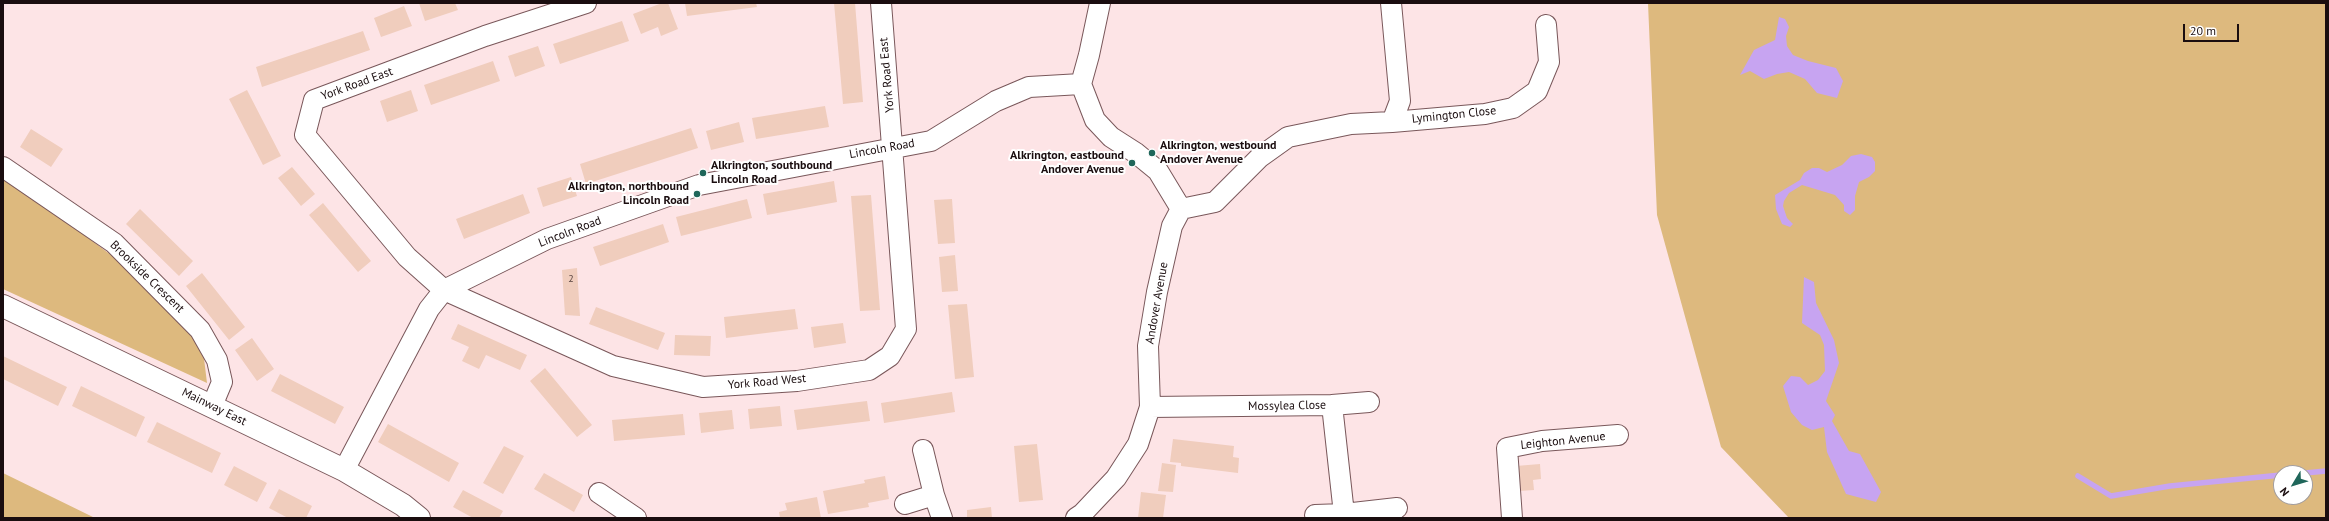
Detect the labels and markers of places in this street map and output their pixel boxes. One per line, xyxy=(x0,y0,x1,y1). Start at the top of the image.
place label: Alkrington, westbound Andover Avenue xyxy=(1160,139,1276,167)
marker: Alkrington, westbound Andover Avenue xyxy=(1147,148,1157,158)
place label: Alkrington, eastbound Andover Avenue xyxy=(1010,149,1124,177)
marker: Alkrington, eastbound Andover Avenue xyxy=(1127,158,1137,168)
place label: Alkrington, southbound Lincoln Road xyxy=(711,159,832,187)
marker: Alkrington, southbound Lincoln Road xyxy=(698,168,708,178)
place label: Alkrington, northbound Lincoln Road xyxy=(568,180,689,208)
marker: Alkrington, northbound Lincoln Road xyxy=(692,189,702,199)

